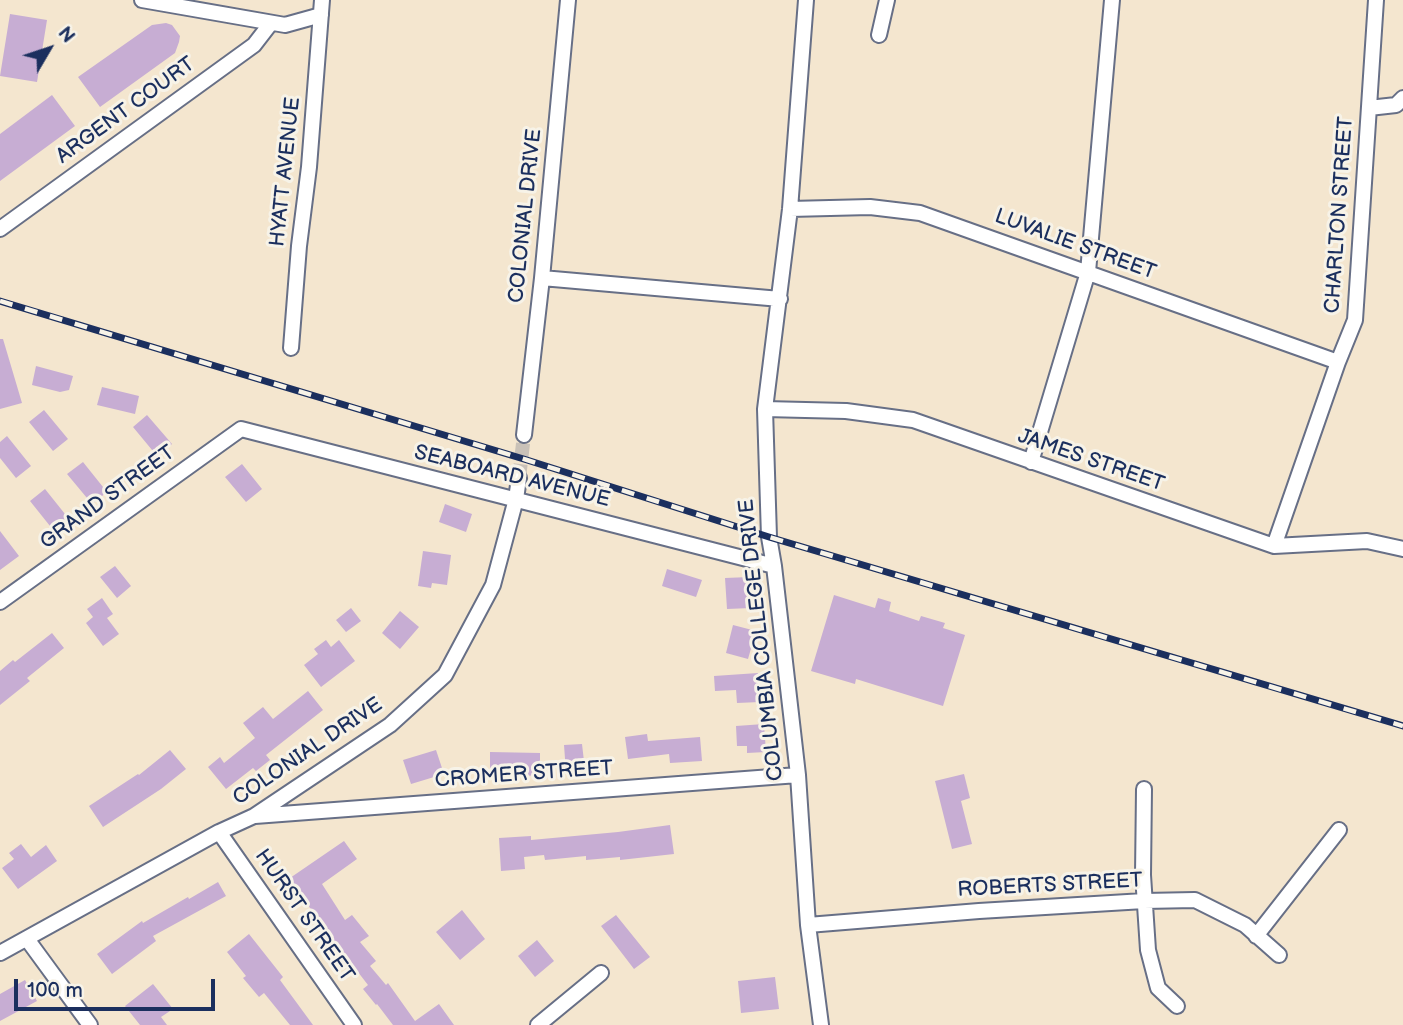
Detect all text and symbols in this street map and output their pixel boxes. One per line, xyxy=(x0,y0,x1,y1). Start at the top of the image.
north arrow xyxy=(14,14,84,84)
text: N xyxy=(52,23,79,48)
street label: ARGENT COURT xyxy=(52,52,200,170)
street label: HYATT AVENUE xyxy=(266,96,306,248)
street label: CHARLTON STREET xyxy=(1321,116,1359,314)
street label: COLONIAL DRIVE xyxy=(504,128,548,304)
street label: LUVALIE STREET xyxy=(991,204,1159,286)
street label: JAMES STREET xyxy=(1014,424,1168,498)
street label: SEABOARD AVENUE xyxy=(412,440,612,514)
street label: GRAND STREET xyxy=(36,441,180,555)
street label: COLUMBIA COLLEGE DRIVE xyxy=(735,498,789,782)
street label: COLONIAL DRIVE xyxy=(228,693,388,811)
street label: CROMER STREET xyxy=(434,756,614,794)
street label: HURST STREET xyxy=(249,845,359,987)
street label: ROBERTS STREET xyxy=(957,869,1143,903)
scale bar xyxy=(18,965,219,1009)
text: 100 m xyxy=(27,978,83,1003)

